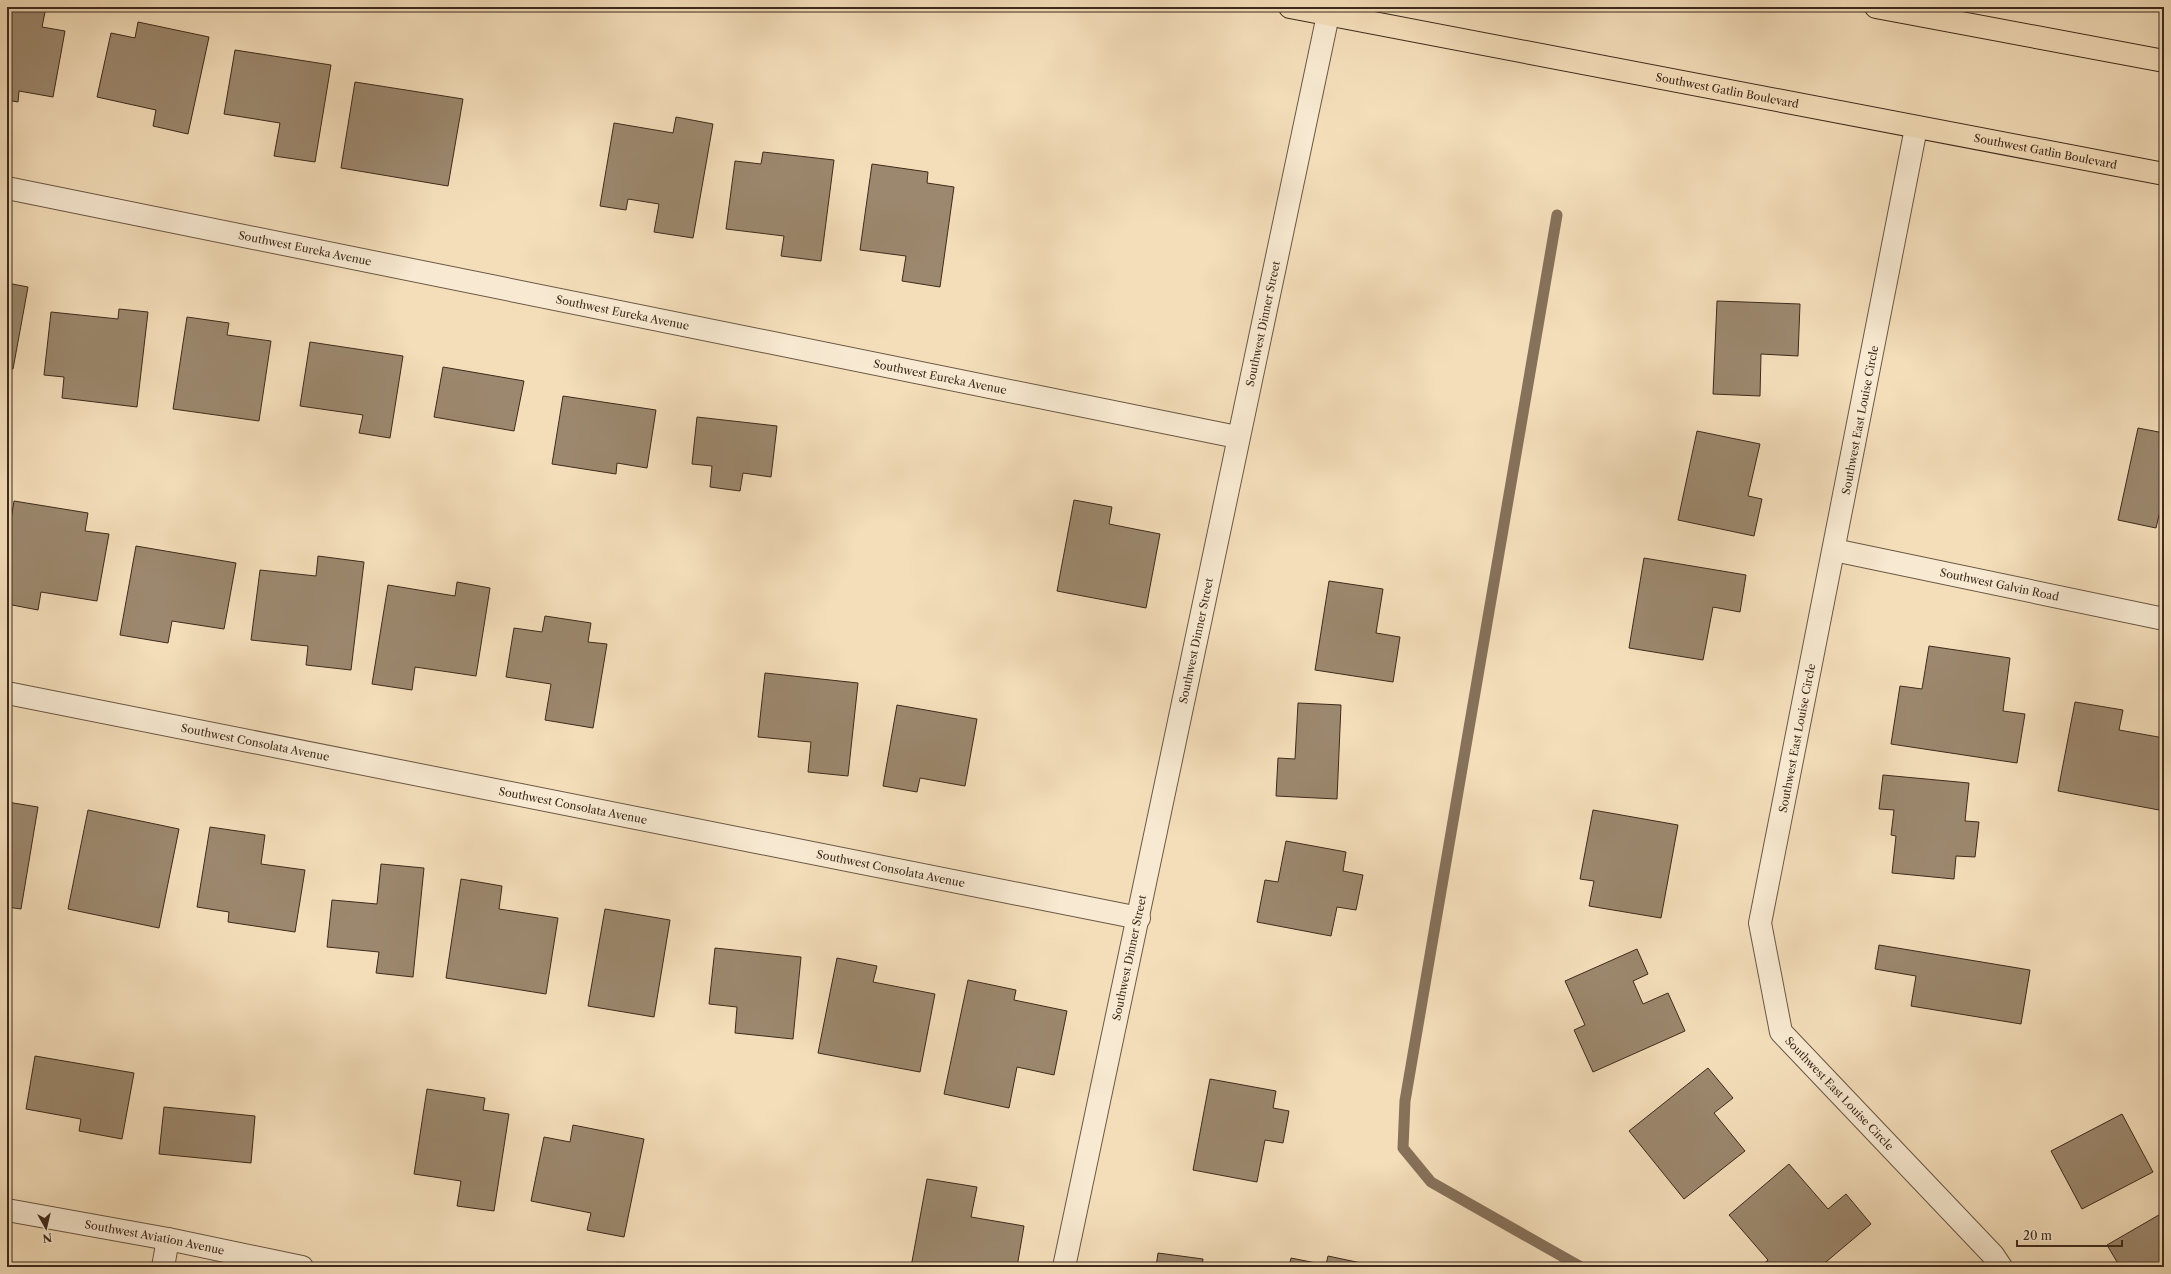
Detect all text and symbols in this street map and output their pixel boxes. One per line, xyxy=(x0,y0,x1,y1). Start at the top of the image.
street label: Southwest Gatlin Boulevard xyxy=(1654,70,1800,111)
street label: Southwest Gatlin Boulevard xyxy=(1973,131,2118,172)
street label: Southwest Eureka Avenue xyxy=(237,228,373,269)
street label: Southwest Dinner Street xyxy=(1243,260,1283,388)
street label: Southwest Eureka Avenue xyxy=(555,292,690,333)
street label: Southwest East Louise Circle xyxy=(1839,344,1881,496)
street label: Southwest Eureka Avenue xyxy=(872,357,1008,397)
street label: Southwest Galvin Road xyxy=(1939,565,2061,604)
street label: Southwest Dinner Street xyxy=(1176,577,1216,705)
street label: Southwest East Louise Circle xyxy=(1776,662,1818,814)
street label: Southwest Consolata Avenue xyxy=(180,721,331,764)
street label: Southwest Consolata Avenue xyxy=(497,784,648,827)
street label: Southwest Consolata Avenue xyxy=(815,847,966,890)
street label: Southwest Dinner Street xyxy=(1109,894,1149,1022)
street label: Southwest East Louise Circle xyxy=(1782,1034,1897,1153)
north arrow xyxy=(26,1208,66,1248)
street label: Southwest Aviation Avenue xyxy=(84,1217,226,1258)
scale bar xyxy=(2017,1222,2122,1248)
text: 20 m xyxy=(2023,1228,2052,1243)
text: N xyxy=(41,1230,53,1246)

